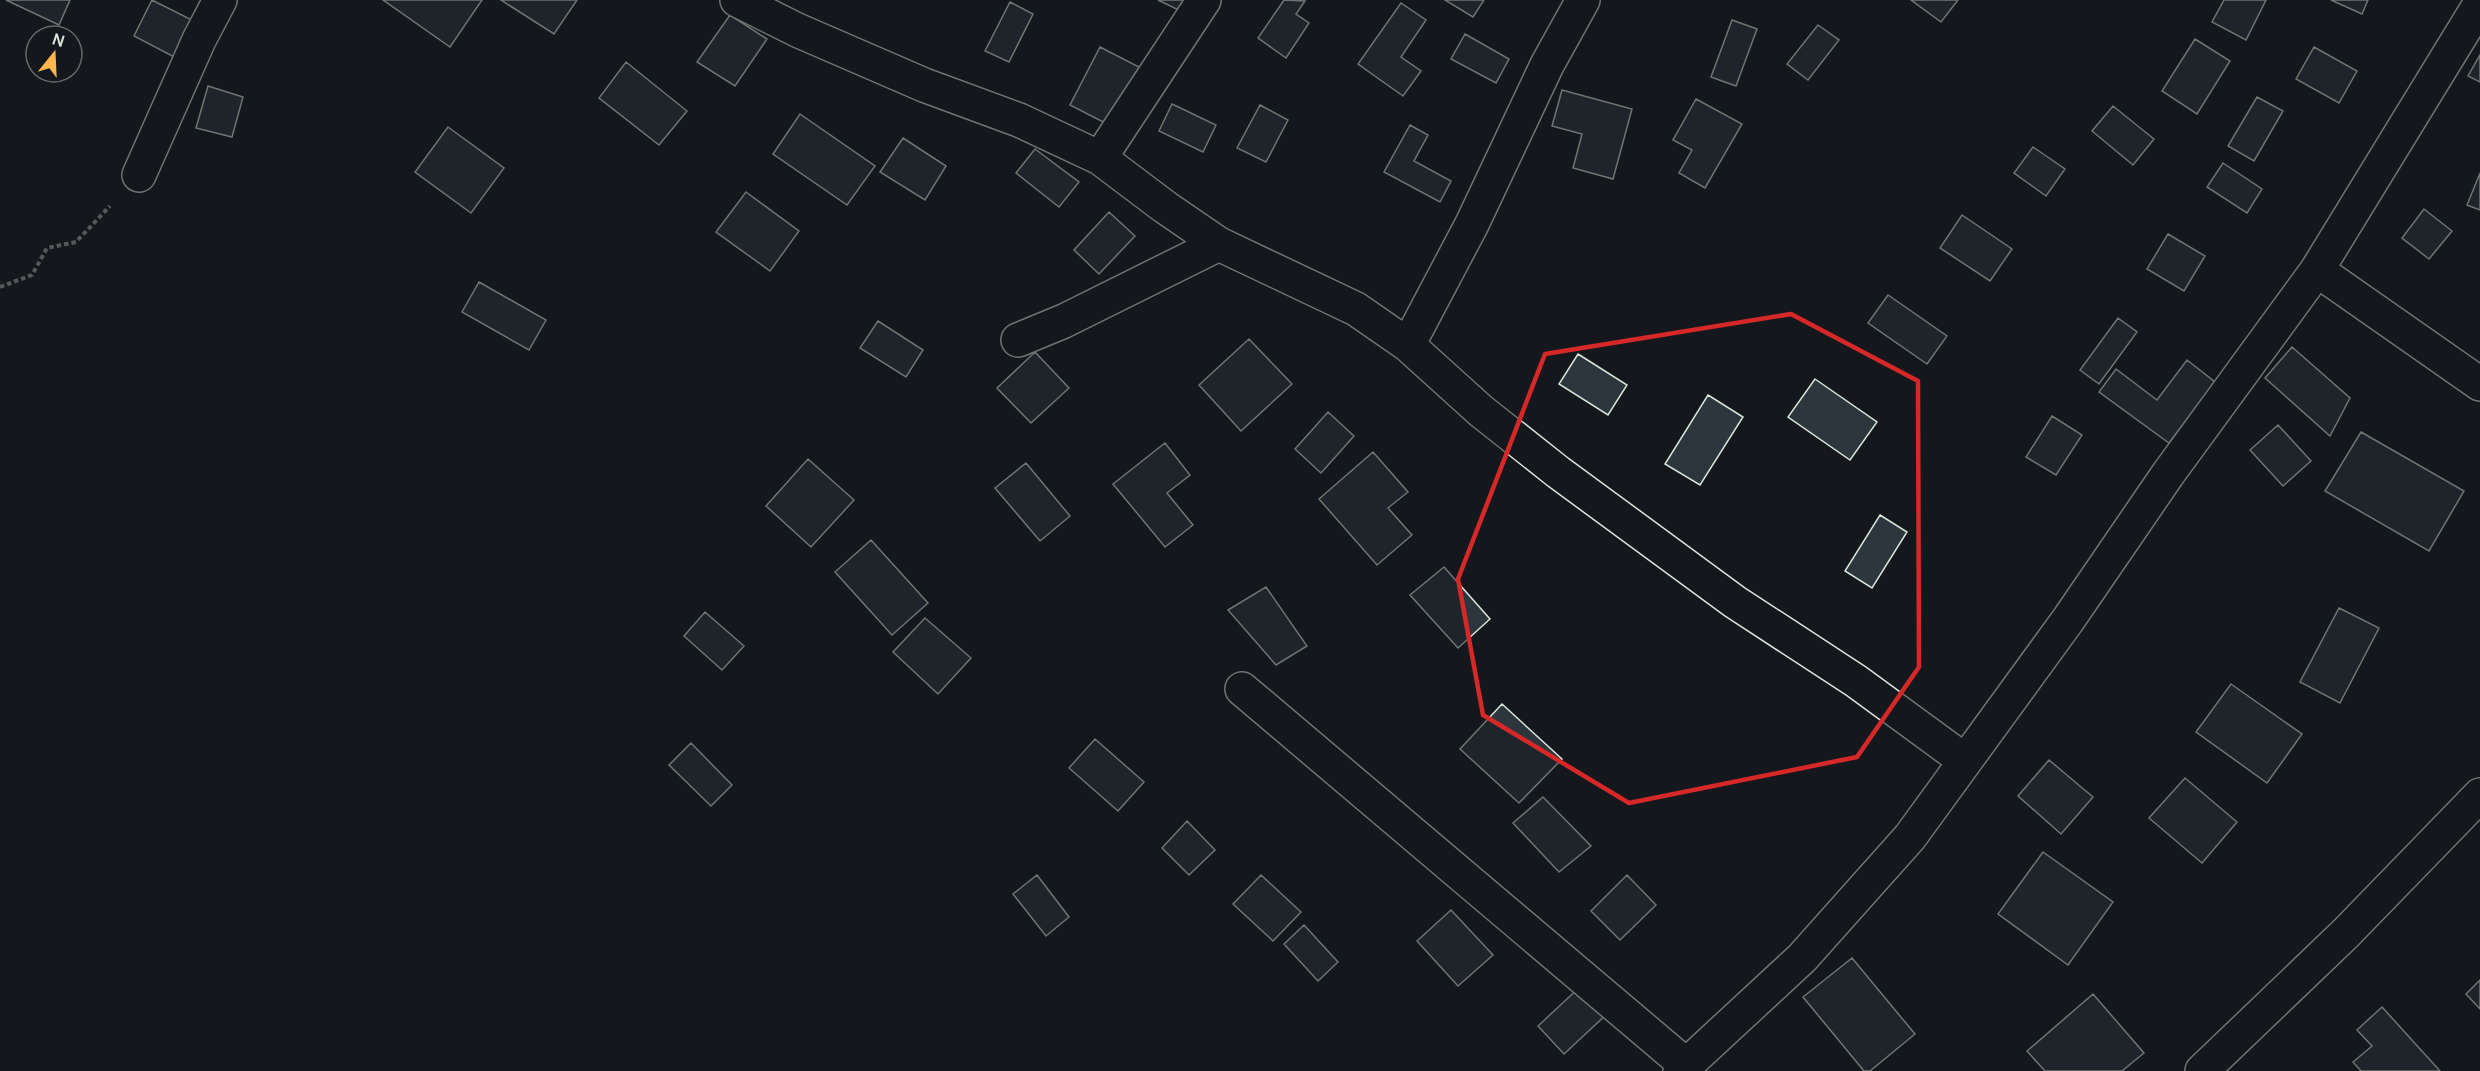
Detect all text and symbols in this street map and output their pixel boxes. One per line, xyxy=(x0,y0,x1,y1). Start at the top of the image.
north arrow xyxy=(24,24,84,84)
text: N xyxy=(50,27,68,52)

